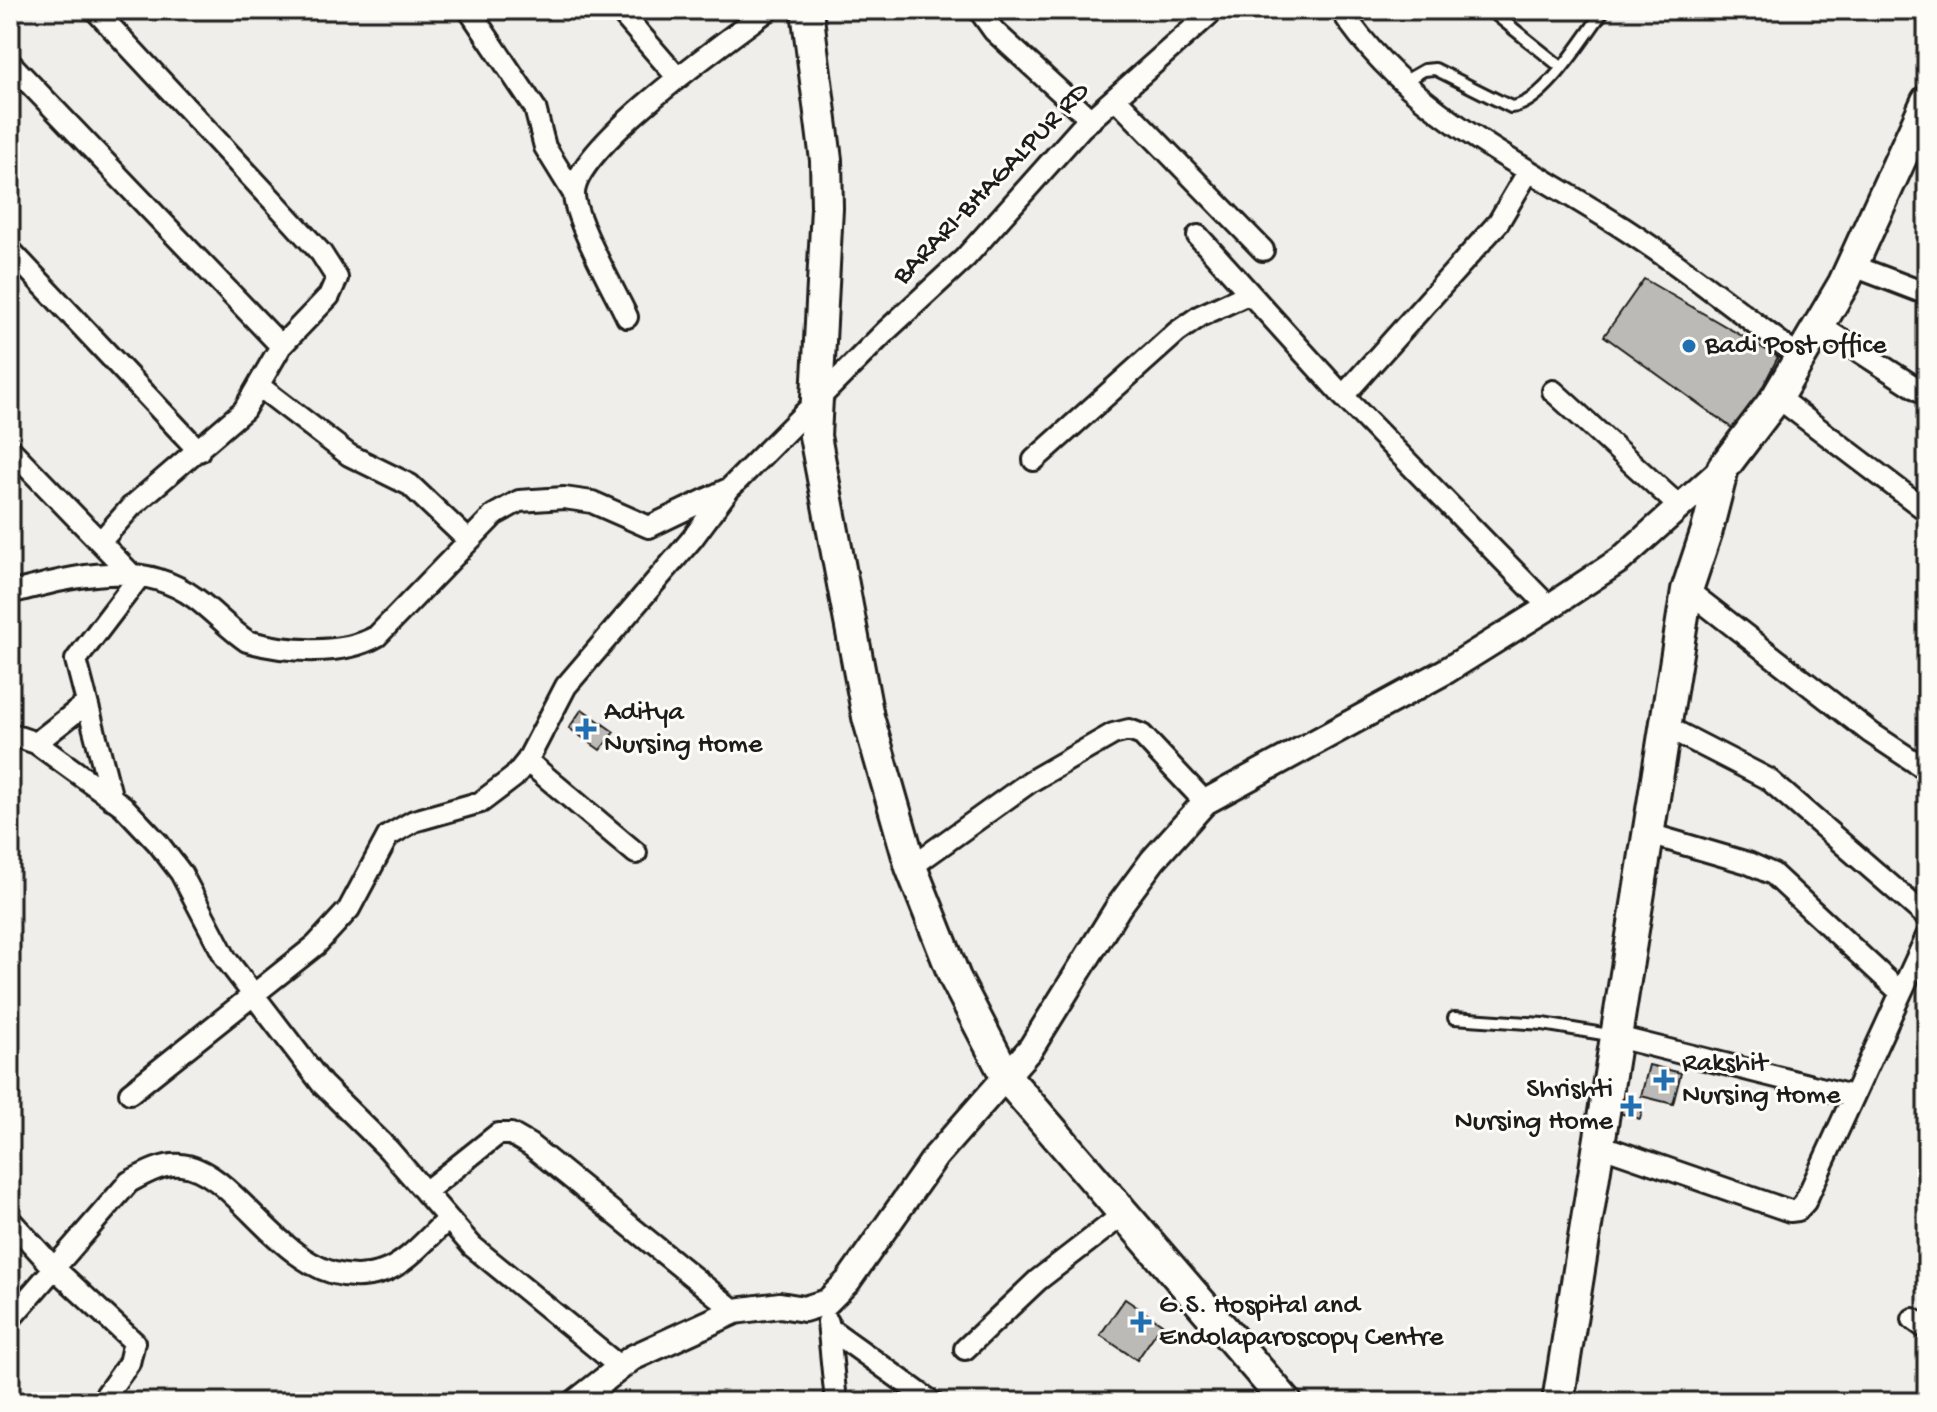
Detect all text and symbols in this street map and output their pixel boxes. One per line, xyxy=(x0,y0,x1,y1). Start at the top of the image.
street label: BARARI-BHAGALPUR RD xyxy=(886,75,1098,293)
place label: Badi Post Office xyxy=(1704,330,1887,363)
marker: Badi Post Office xyxy=(1680,337,1698,355)
place label: Aditya Nursing Home xyxy=(604,697,763,762)
marker: Aditya Nursing Home xyxy=(575,718,597,740)
place label: Rakshit Nursing Home xyxy=(1682,1048,1841,1113)
marker: Rakshit Nursing Home xyxy=(1653,1069,1675,1091)
place label: Shrishti Nursing Home xyxy=(1455,1074,1614,1139)
marker: Shrishti Nursing Home xyxy=(1620,1095,1642,1117)
place label: G.S. Hospital and Endolaparoscopy Centre xyxy=(1159,1290,1444,1355)
marker: G.S. Hospital and Endolaparoscopy Centre xyxy=(1130,1311,1152,1333)

